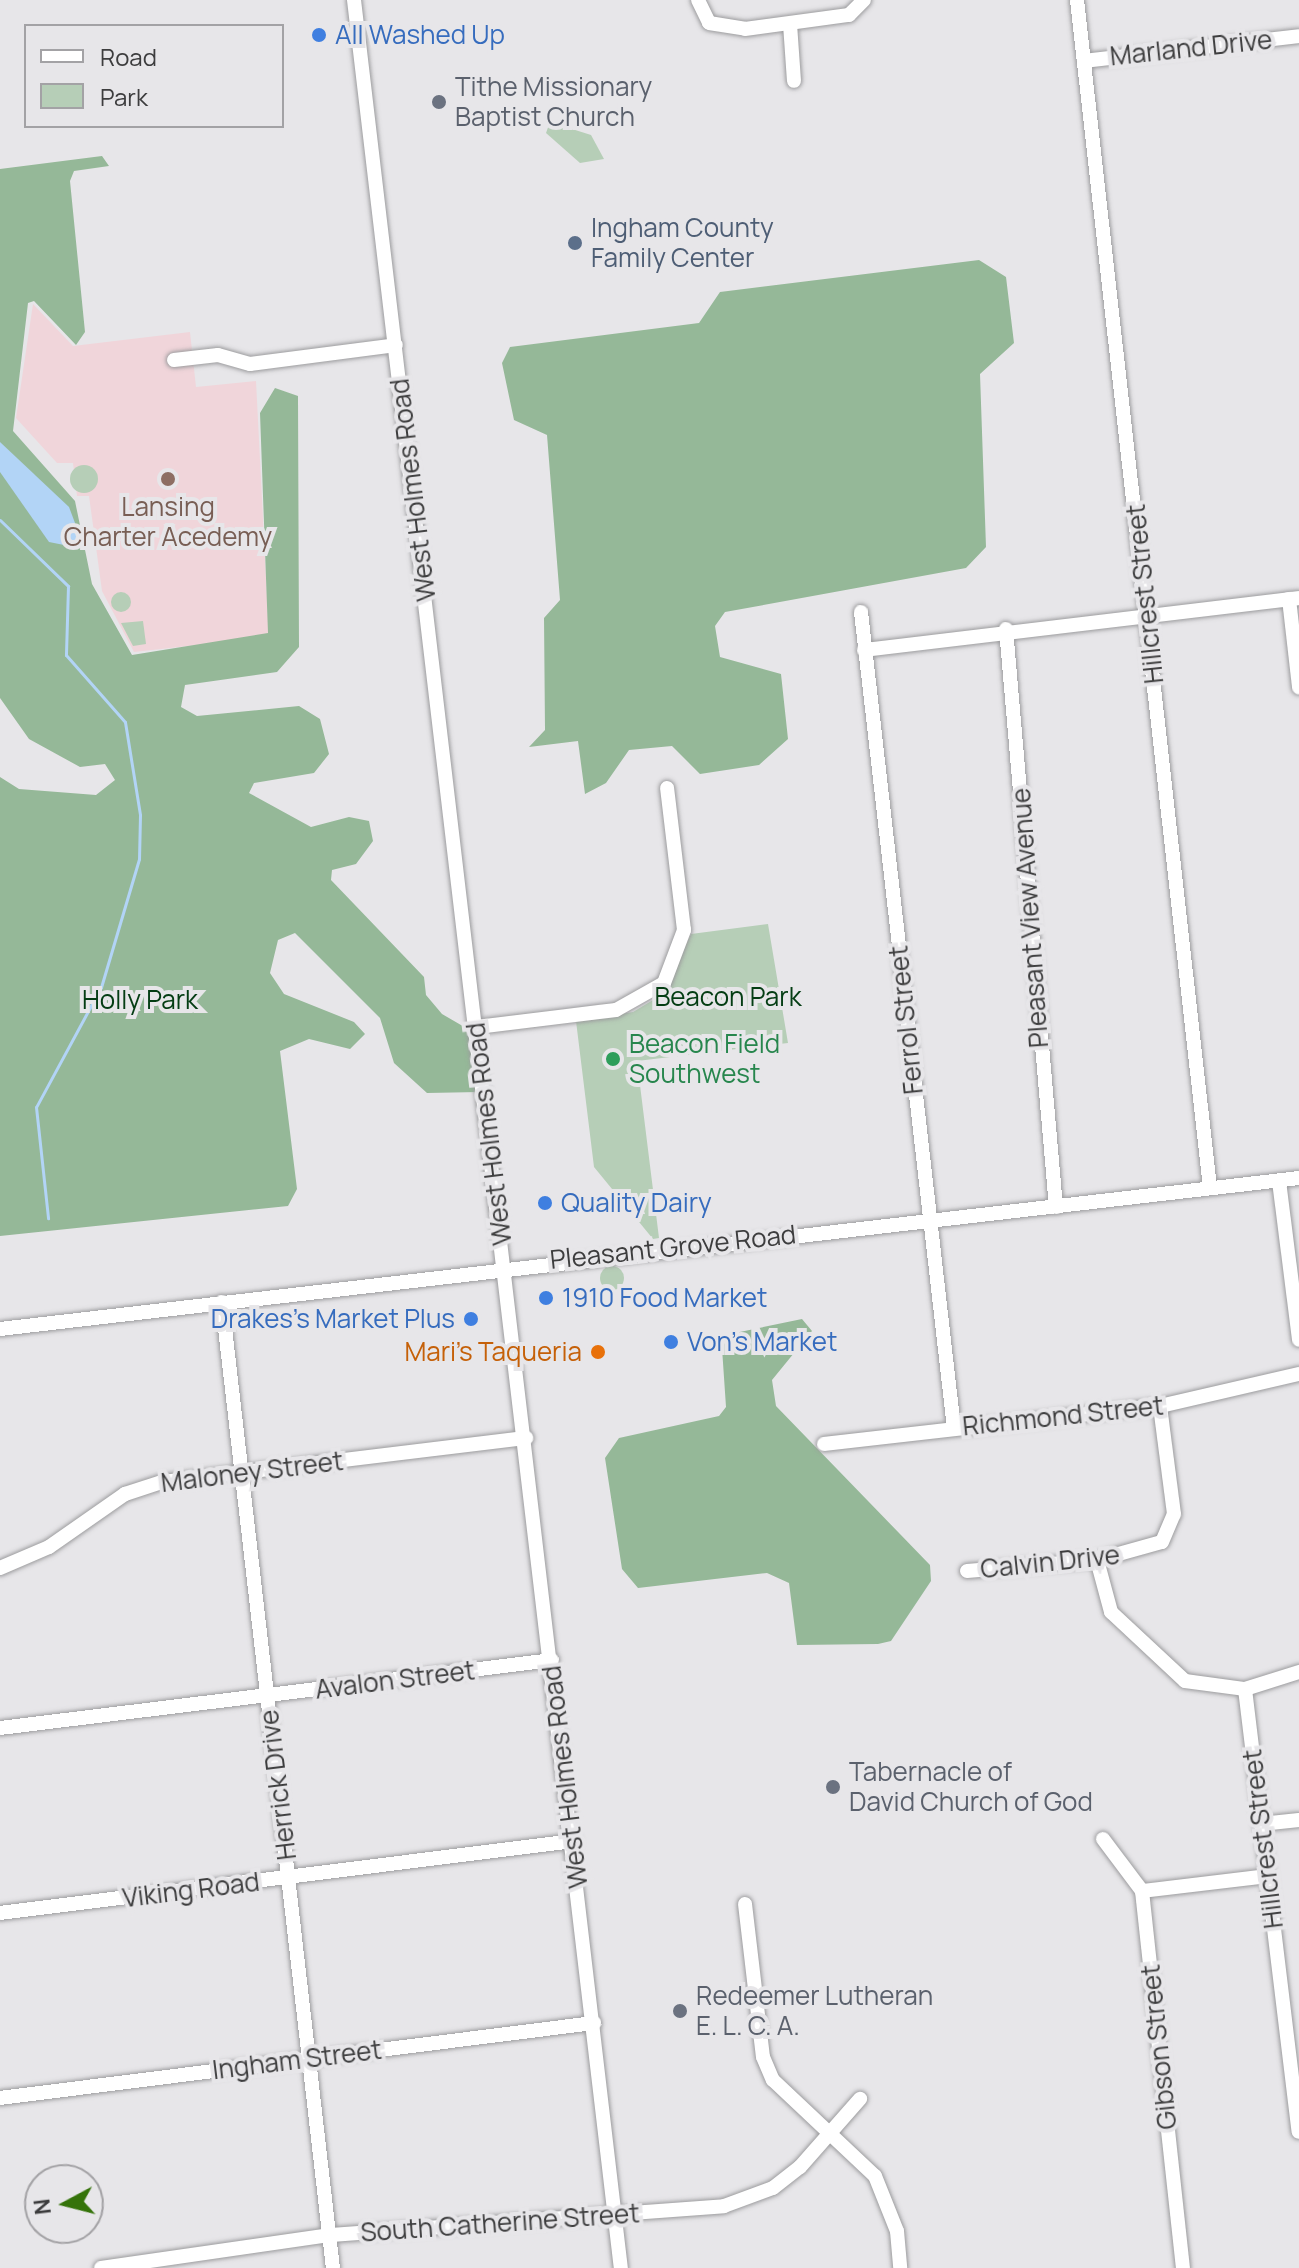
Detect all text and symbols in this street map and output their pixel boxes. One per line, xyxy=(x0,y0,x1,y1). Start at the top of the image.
place label: All Washed Up xyxy=(335,19,505,51)
legend xyxy=(24,24,284,128)
street label: Marland Drive xyxy=(1108,24,1274,72)
marker: All Washed Up xyxy=(310,26,328,44)
text: Road xyxy=(100,40,157,73)
place label: Tithe Missionary Baptist Church xyxy=(455,71,652,132)
text: Park xyxy=(100,80,148,113)
marker: Tithe Missionary Baptist Church xyxy=(430,93,448,111)
place label: Ingham County Family Center xyxy=(591,212,774,274)
marker: Ingham County Family Center xyxy=(566,234,584,252)
street label: West Holmes Road xyxy=(384,377,442,603)
marker: Lansing Charter Acedemy xyxy=(159,470,177,488)
place label: Lansing Charter Acedemy xyxy=(64,491,272,552)
street label: Hillcrest Street xyxy=(1120,503,1170,685)
street label: Pleasant View Avenue xyxy=(1005,787,1055,1049)
street label: Ferrol Street xyxy=(883,944,929,1096)
park label: Beacon Park xyxy=(654,981,802,1013)
park label: Holly Park xyxy=(82,984,198,1016)
street label: West Holmes Road xyxy=(460,1021,518,1247)
place label: Beacon Field Southwest xyxy=(629,1028,780,1090)
marker: Beacon Field Southwest xyxy=(604,1050,622,1068)
place label: Quality Dairy xyxy=(561,1187,712,1219)
marker: Quality Dairy xyxy=(536,1194,554,1212)
street label: Pleasant Grove Road xyxy=(548,1219,798,1275)
place label: 1910 Food Market xyxy=(562,1282,767,1314)
marker: 1910 Food Market xyxy=(537,1289,555,1307)
place label: Drakes's Market Plus xyxy=(211,1303,455,1335)
marker: Drakes's Market Plus xyxy=(462,1310,480,1328)
place label: Von's Market xyxy=(687,1326,837,1358)
marker: Von's Market xyxy=(662,1333,680,1351)
place label: Mari's Taqueria xyxy=(405,1336,582,1368)
marker: Mari's Taqueria xyxy=(589,1343,607,1361)
street label: Richmond Street xyxy=(961,1390,1165,1442)
street label: Maloney Street xyxy=(159,1445,345,1499)
street label: Calvin Drive xyxy=(979,1539,1121,1585)
street label: Avalon Street xyxy=(313,1655,477,1705)
street label: West Holmes Road xyxy=(536,1664,594,1890)
street label: Herrick Drive xyxy=(253,1708,303,1862)
street label: Hillcrest Street xyxy=(1237,1748,1289,1930)
place label: Tabernacle of David Church of God xyxy=(849,1756,1093,1818)
marker: Tabernacle of David Church of God xyxy=(824,1778,842,1796)
street label: Viking Road xyxy=(121,1866,261,1914)
street label: Gibson Street xyxy=(1135,1963,1183,2131)
place label: Redeemer Lutheran E. L. C. A. xyxy=(696,1980,933,2042)
marker: Redeemer Lutheran E. L. C. A. xyxy=(671,2002,689,2020)
street label: Ingham Street xyxy=(211,2034,383,2086)
north arrow xyxy=(24,2164,104,2244)
text: N xyxy=(26,2197,58,2216)
street label: South Catherine Street xyxy=(359,2198,641,2248)

